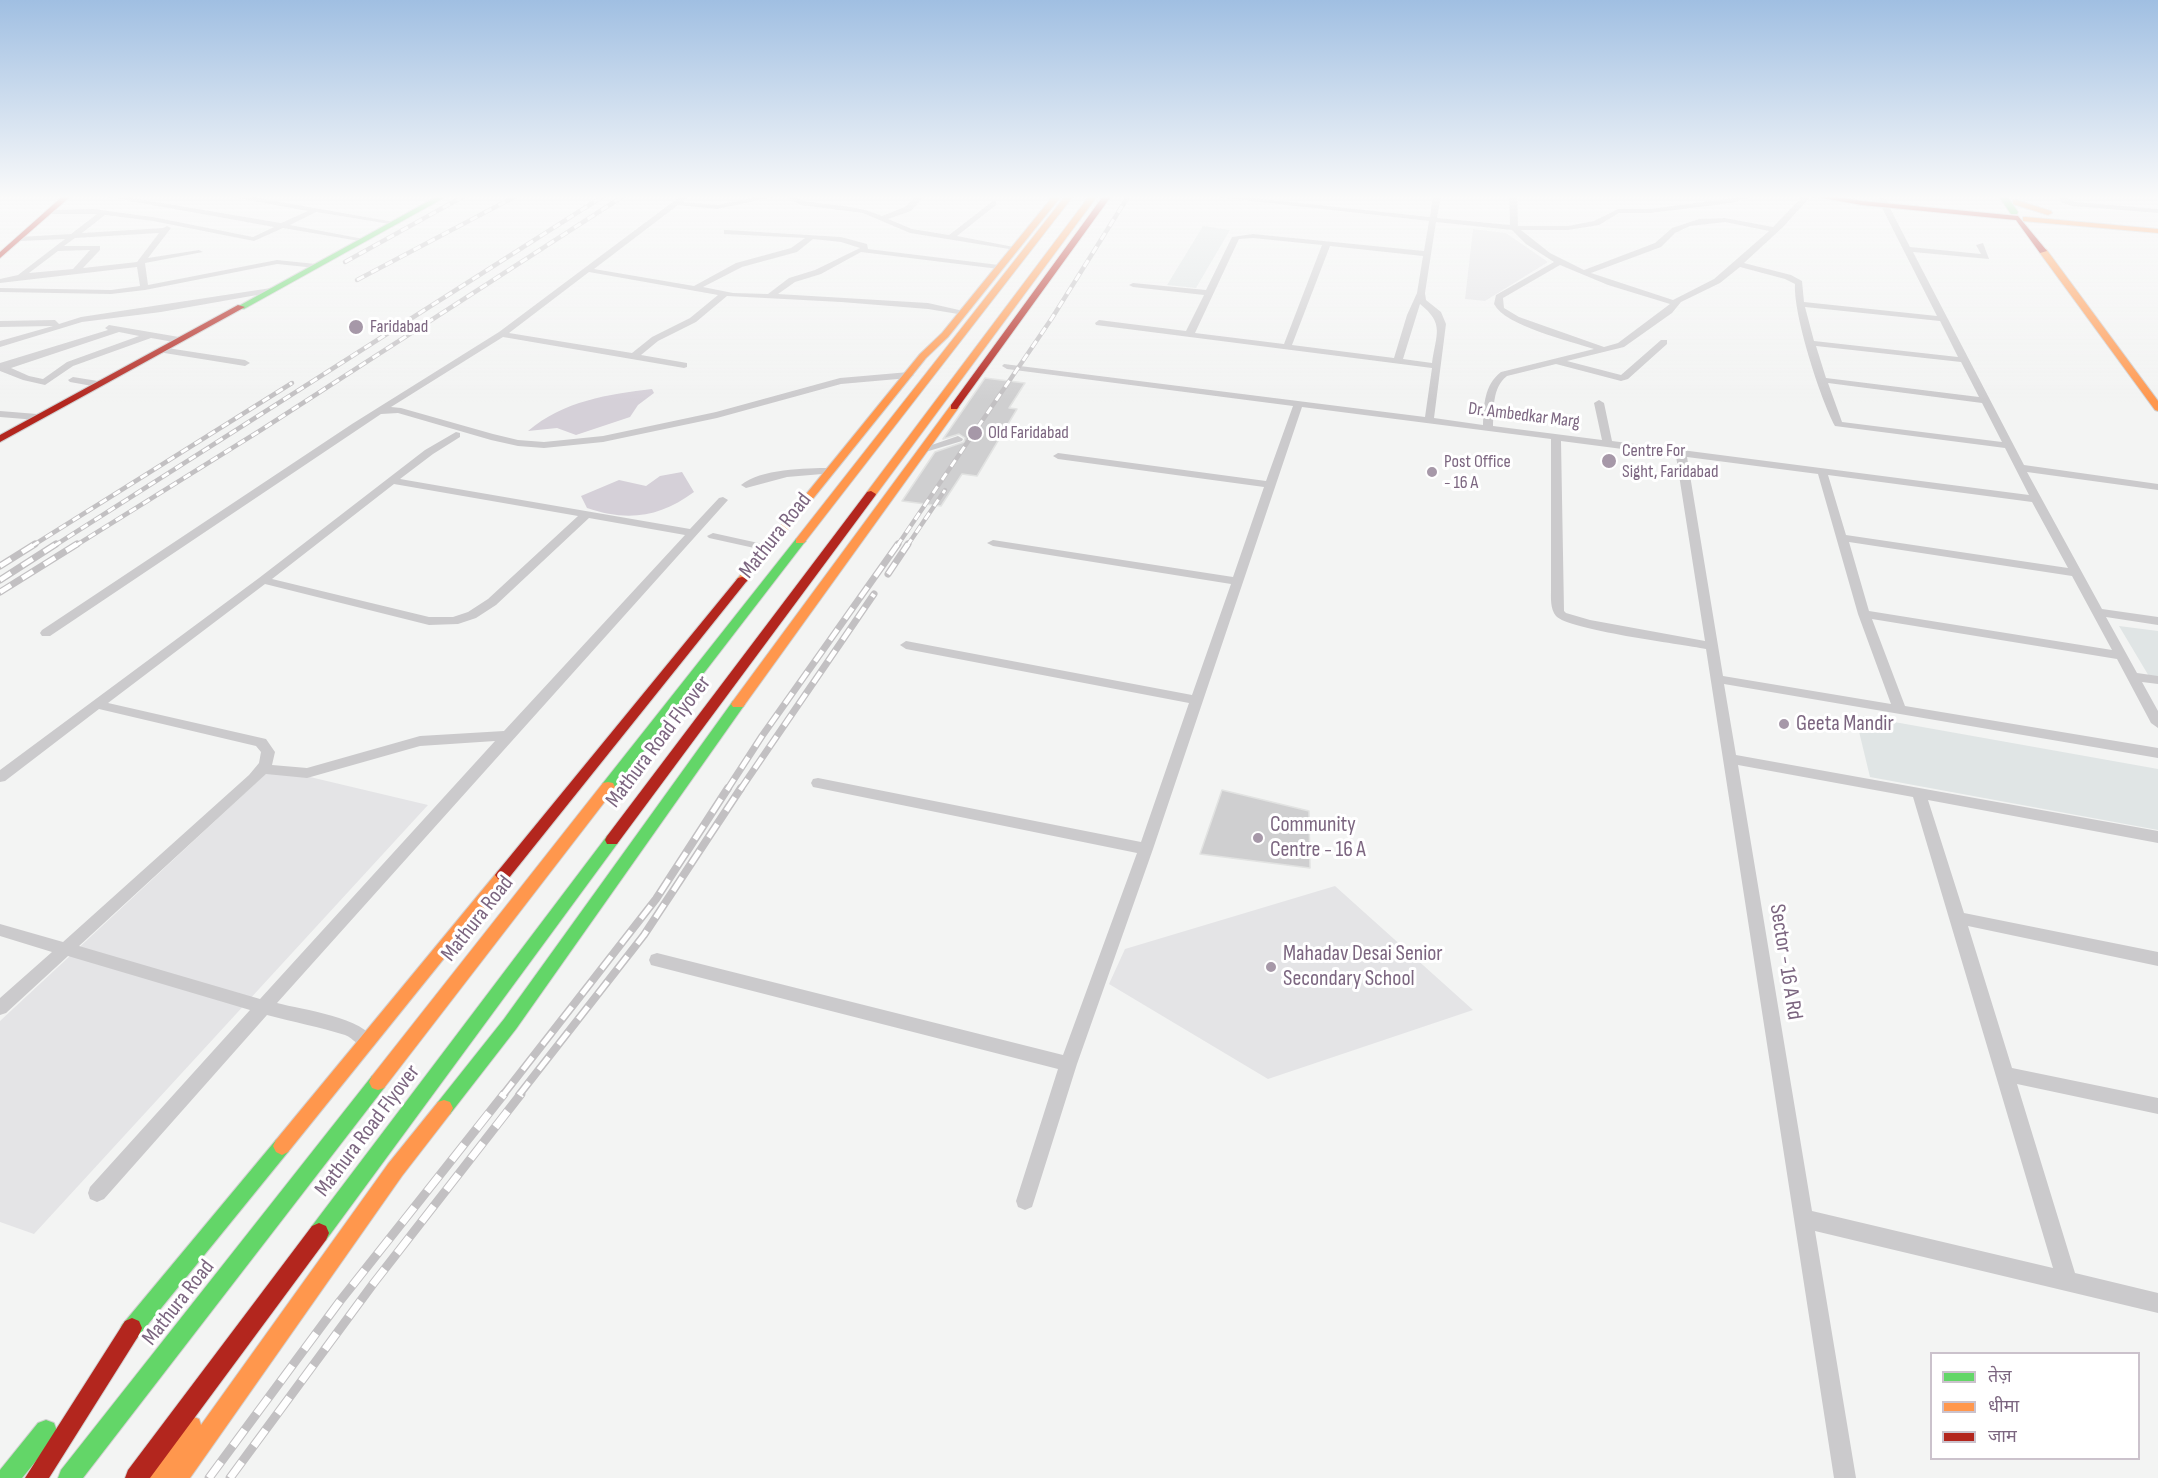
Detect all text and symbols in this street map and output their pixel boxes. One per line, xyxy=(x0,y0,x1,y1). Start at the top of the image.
place label: Faridabad xyxy=(370,316,428,338)
marker: Faridabad xyxy=(347,318,365,336)
street label: Dr. Ambedkar Marg xyxy=(1467,398,1581,434)
place label: Old Faridabad xyxy=(988,422,1069,444)
marker: Old Faridabad xyxy=(966,424,984,442)
place label: Centre For Sight, Faridabad xyxy=(1622,440,1718,482)
place label: Post Office - 16 A xyxy=(1444,451,1511,494)
marker: Centre For Sight, Faridabad xyxy=(1600,452,1618,470)
marker: Post Office - 16 A xyxy=(1425,465,1439,479)
street label: Mathura Road xyxy=(734,488,818,584)
street label: Mathura Road Flyover xyxy=(601,671,717,813)
place label: Geeta Mandir xyxy=(1796,711,1894,737)
marker: Geeta Mandir xyxy=(1777,717,1791,731)
place label: Community Centre - 16 A xyxy=(1270,812,1366,864)
marker: Community Centre - 16 A xyxy=(1251,831,1265,845)
street label: Mathura Road xyxy=(436,871,520,967)
street label: Sector - 16 A Rd xyxy=(1763,902,1807,1022)
place label: Mahadav Desai Senior Secondary School xyxy=(1283,941,1443,992)
marker: Mahadav Desai Senior Secondary School xyxy=(1264,960,1278,974)
street label: Mathura Road Flyover xyxy=(310,1060,426,1202)
street label: Mathura Road xyxy=(137,1255,221,1351)
legend xyxy=(1930,1352,2140,1460)
text: तेज़ xyxy=(1988,1366,2012,1387)
text: धीमा xyxy=(1988,1396,2019,1417)
text: जाम xyxy=(1988,1426,2017,1447)

